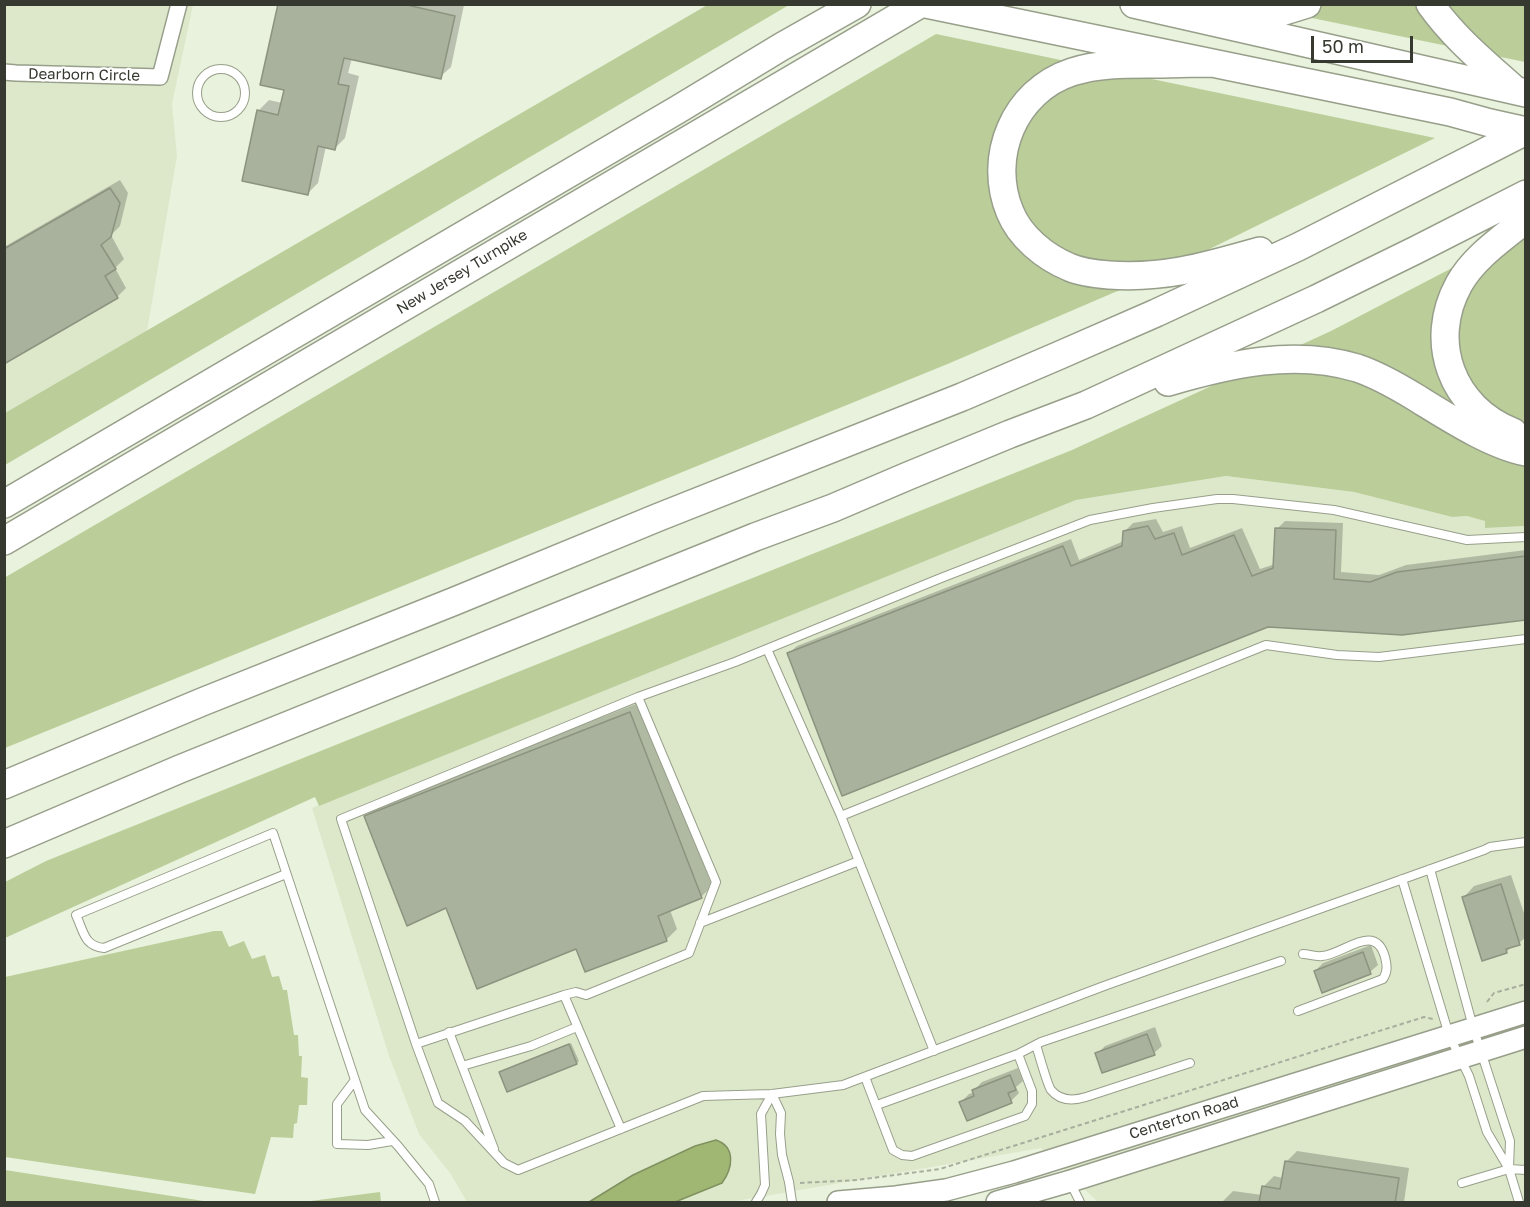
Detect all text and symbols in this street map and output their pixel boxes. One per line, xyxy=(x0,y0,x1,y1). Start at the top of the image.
scale bar xyxy=(1314,24,1416,62)
text: 50 m xyxy=(1322,35,1364,57)
street label: Dearborn Circle xyxy=(28,65,140,85)
street label: New Jersey Turnpike xyxy=(393,226,531,318)
street label: Centerton Road xyxy=(1127,1093,1241,1143)

